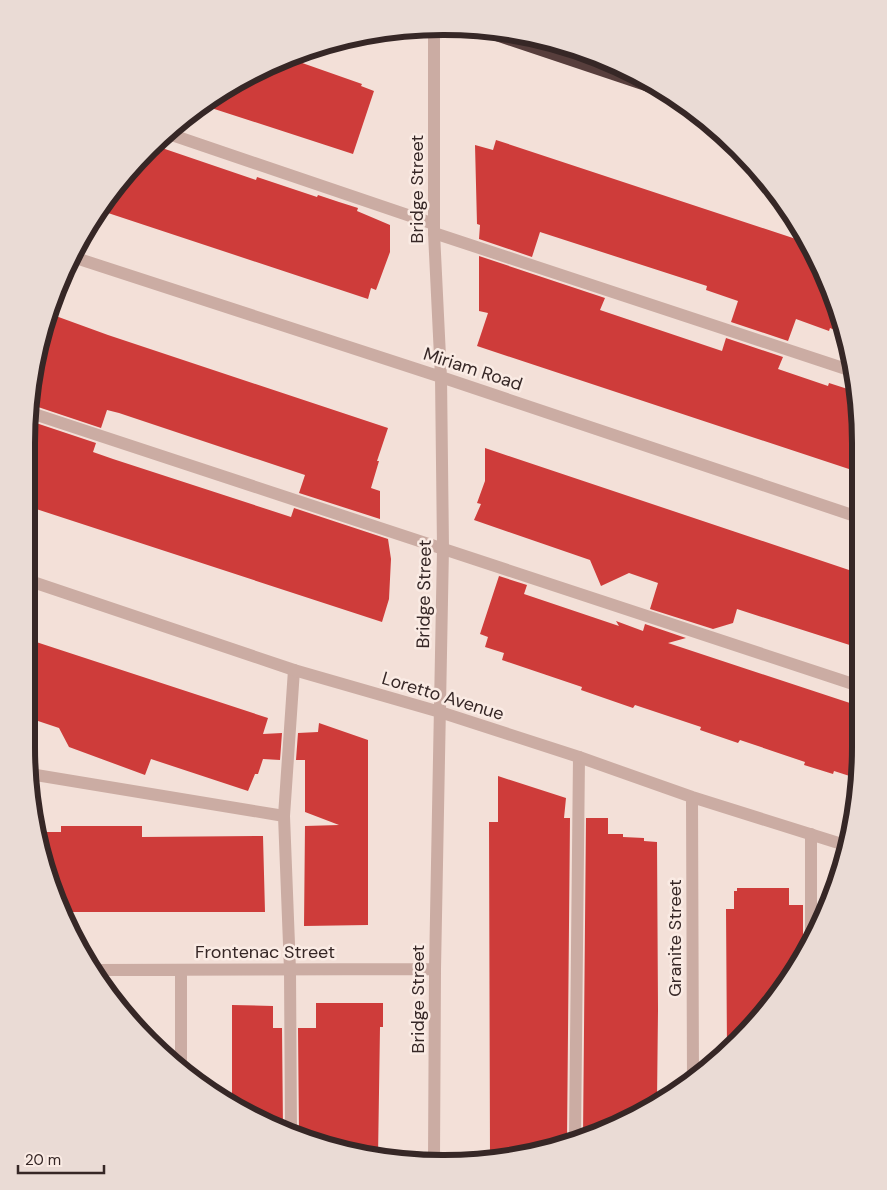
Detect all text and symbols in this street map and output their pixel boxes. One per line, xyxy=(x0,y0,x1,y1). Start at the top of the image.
street label: Bridge Street xyxy=(405,135,429,243)
street label: Miriam Road xyxy=(420,342,526,396)
street label: Bridge Street xyxy=(411,539,437,649)
street label: Loretto Avenue xyxy=(379,666,507,726)
street label: Granite Street xyxy=(663,879,687,997)
street label: Frontenac Street xyxy=(195,940,335,964)
street label: Bridge Street xyxy=(406,945,430,1053)
scale bar xyxy=(18,1142,104,1174)
text: 20 m xyxy=(25,1150,61,1170)

